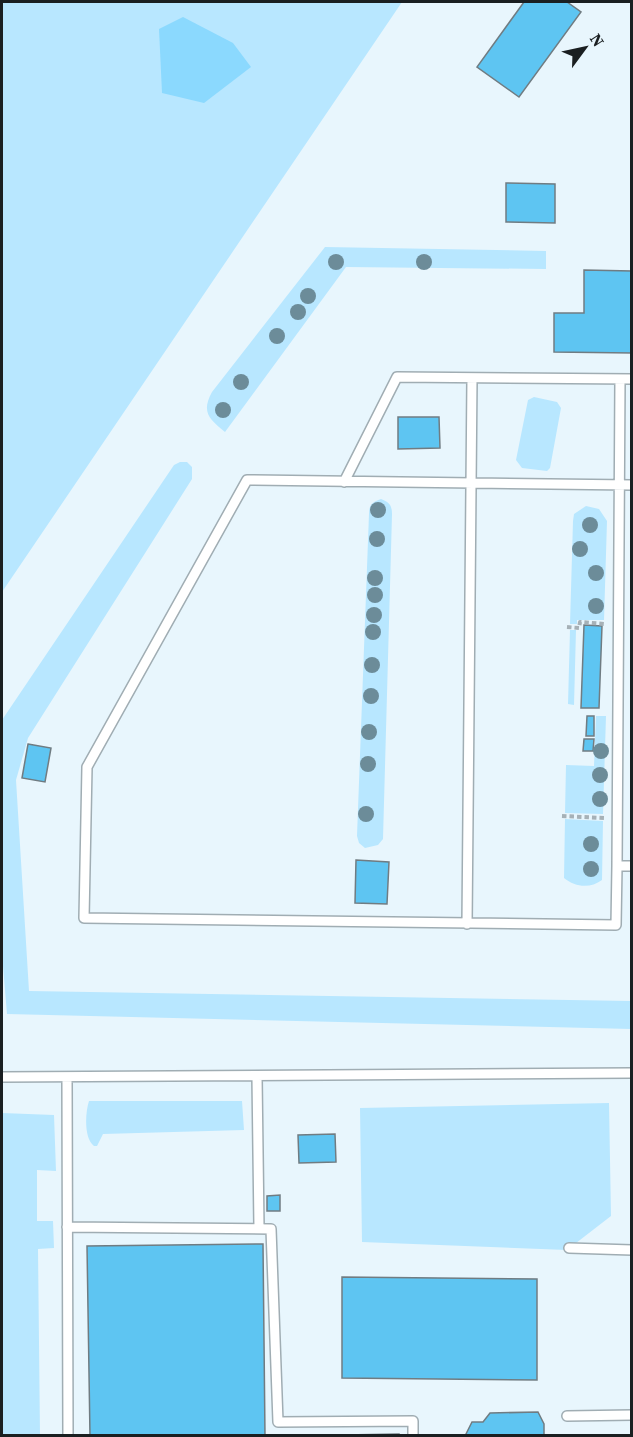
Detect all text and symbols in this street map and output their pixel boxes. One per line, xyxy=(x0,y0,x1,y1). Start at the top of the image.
north arrow xyxy=(555,18,615,78)
text: N xyxy=(585,29,610,51)

